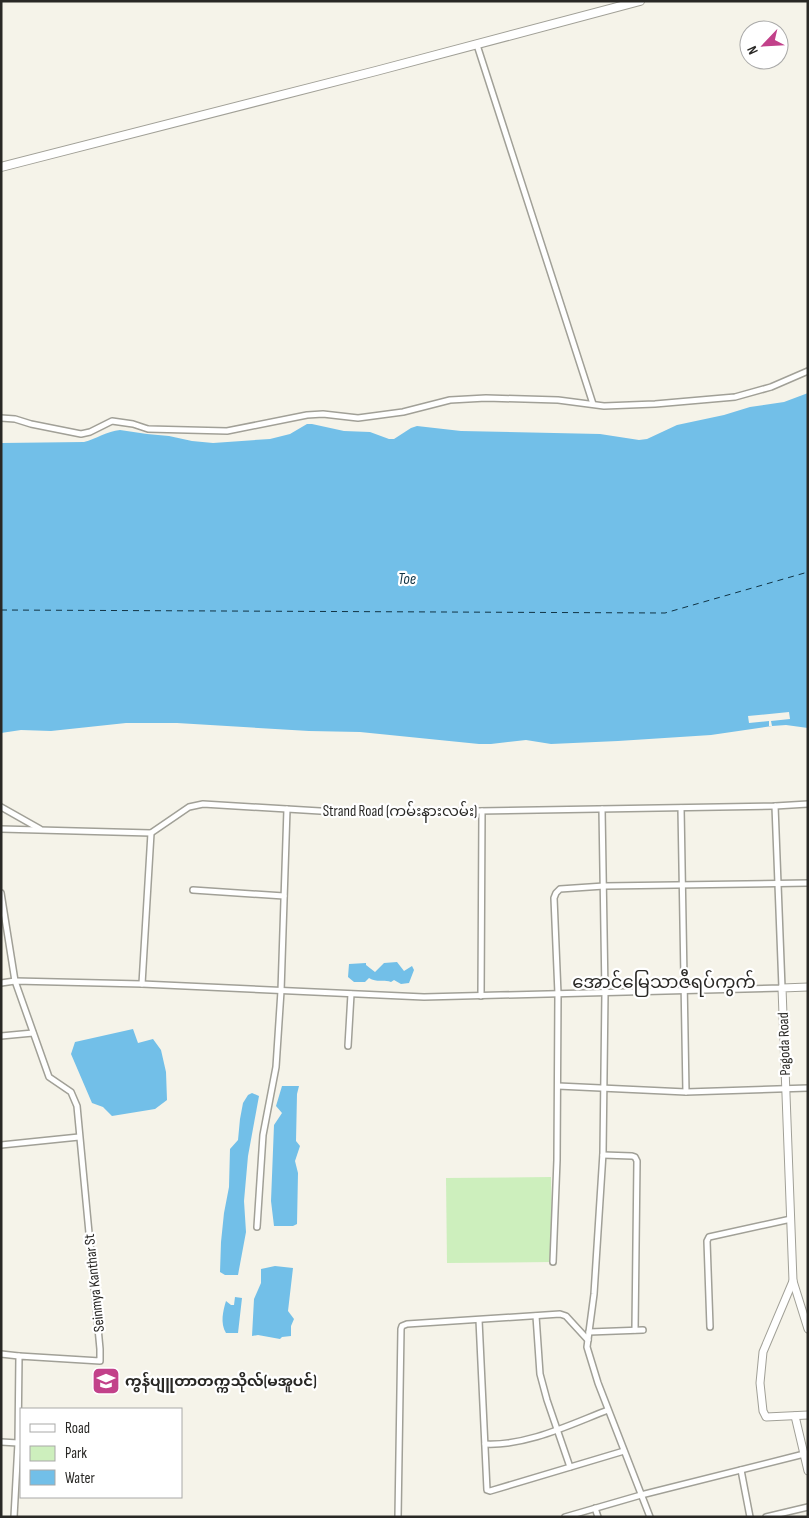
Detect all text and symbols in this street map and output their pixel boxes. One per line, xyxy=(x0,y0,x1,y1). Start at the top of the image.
north arrow xyxy=(739,20,789,70)
text: N xyxy=(743,43,762,57)
water label: Toe xyxy=(398,570,416,589)
street label: Strand Road (ကမ်းနားလမ်း) xyxy=(323,801,477,823)
district label: အောင်မြေသာဇီရပ်ကွက် xyxy=(572,968,756,997)
street label: Pagoda Road xyxy=(774,1012,795,1076)
street label: Seinmya Kanthar St xyxy=(80,1233,109,1333)
school or university icon: ကွန်ပျူတာတက္ကသိုလ်(မအူပင်) xyxy=(91,1366,121,1396)
place label: ကွန်ပျူတာတက္ကသိုလ်(မအူပင်) xyxy=(125,1371,317,1393)
legend xyxy=(20,1408,182,1498)
text: Road xyxy=(65,1419,90,1438)
text: Park xyxy=(65,1444,87,1463)
text: Water xyxy=(65,1469,96,1488)

